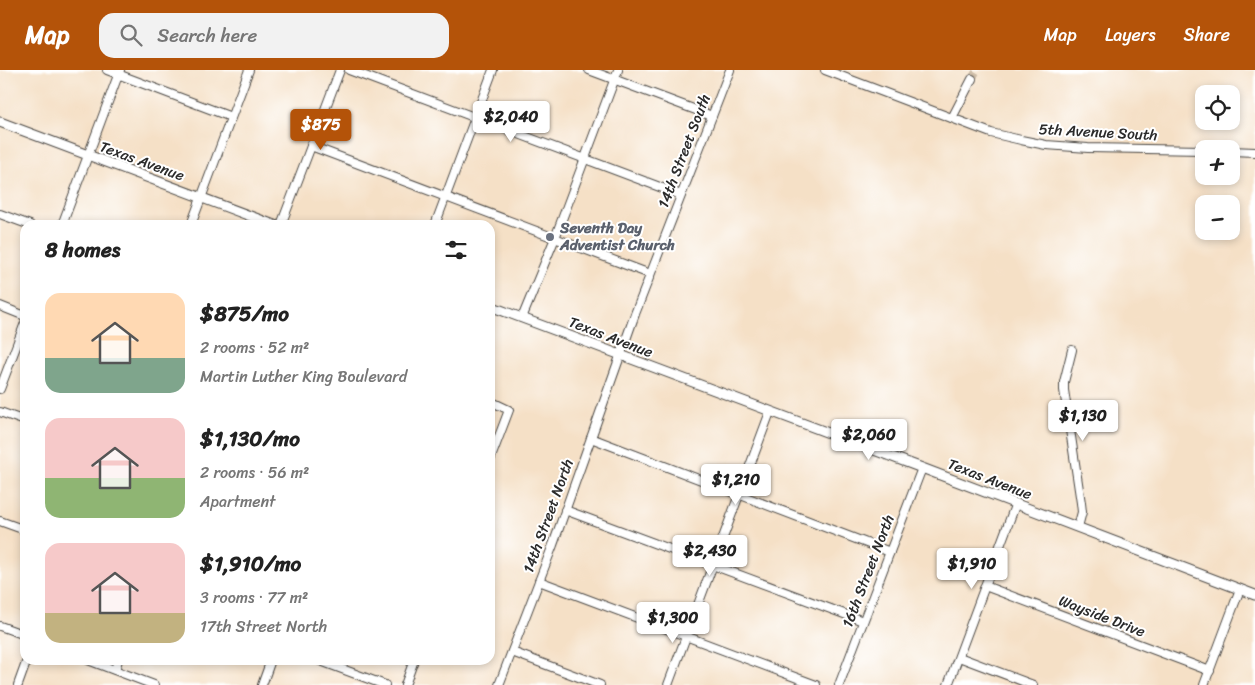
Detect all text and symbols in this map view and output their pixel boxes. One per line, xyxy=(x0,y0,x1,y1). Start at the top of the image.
search box xyxy=(99,13,449,58)
text: Map xyxy=(25,14,69,56)
text: Search here xyxy=(157,19,257,52)
text: Map xyxy=(1044,19,1077,51)
text: Layers xyxy=(1105,19,1156,51)
text: Share xyxy=(1184,19,1230,51)
icon: search xyxy=(117,21,145,49)
map controls xyxy=(1195,85,1240,240)
button: locate xyxy=(1195,85,1240,130)
street label: 14th Street South xyxy=(650,90,718,212)
pin: $2,040 xyxy=(470,100,552,143)
text: $2,040 xyxy=(484,102,538,131)
pin: $875 xyxy=(291,108,351,151)
text: $875 xyxy=(301,110,341,139)
street label: 5th Avenue South xyxy=(1038,116,1158,148)
street label: Texas Avenue xyxy=(96,134,188,188)
button: + xyxy=(1195,140,1240,185)
button: − xyxy=(1195,195,1240,240)
place label: Seventh Day Adventist Church xyxy=(559,215,675,258)
text: 8 homes xyxy=(45,231,120,269)
marker: Seventh Day Adventist Church xyxy=(544,231,556,243)
icon: filters xyxy=(442,236,470,264)
text: $875/mo xyxy=(200,295,289,333)
street label: Texas Avenue xyxy=(565,309,657,365)
icon: home xyxy=(85,313,145,373)
text: 2 rooms · 52 m² xyxy=(200,333,309,362)
text: Martin Luther King Boulevard xyxy=(200,362,407,391)
pin: $1,130 xyxy=(1042,400,1124,442)
text: $1,130 xyxy=(1059,401,1107,430)
pin: $2,060 xyxy=(828,418,910,461)
text: $1,130/mo xyxy=(200,420,300,458)
text: $2,060 xyxy=(842,420,896,449)
icon: home xyxy=(85,438,145,498)
street label: Texas Avenue xyxy=(944,451,1036,507)
street label: 14th Street North xyxy=(515,455,581,577)
text: 2 rooms · 56 m² xyxy=(200,458,309,487)
pin: $1,210 xyxy=(695,464,777,506)
text: $1,210 xyxy=(712,465,760,494)
text: Apartment xyxy=(200,487,276,516)
street label: 16th Street North xyxy=(835,511,902,631)
pin: $2,430 xyxy=(669,534,751,577)
text: $2,430 xyxy=(683,536,737,565)
text: $1,910/mo xyxy=(200,545,301,583)
pin: $1,910 xyxy=(931,548,1013,590)
text: $1,910 xyxy=(948,549,996,578)
icon: home xyxy=(85,563,145,623)
text: 3 rooms · 77 m² xyxy=(200,583,308,612)
street label: Wayside Drive xyxy=(1055,588,1149,645)
pin: $1,300 xyxy=(632,602,714,644)
text: $1,300 xyxy=(648,603,698,632)
text: 17th Street North xyxy=(200,612,327,641)

